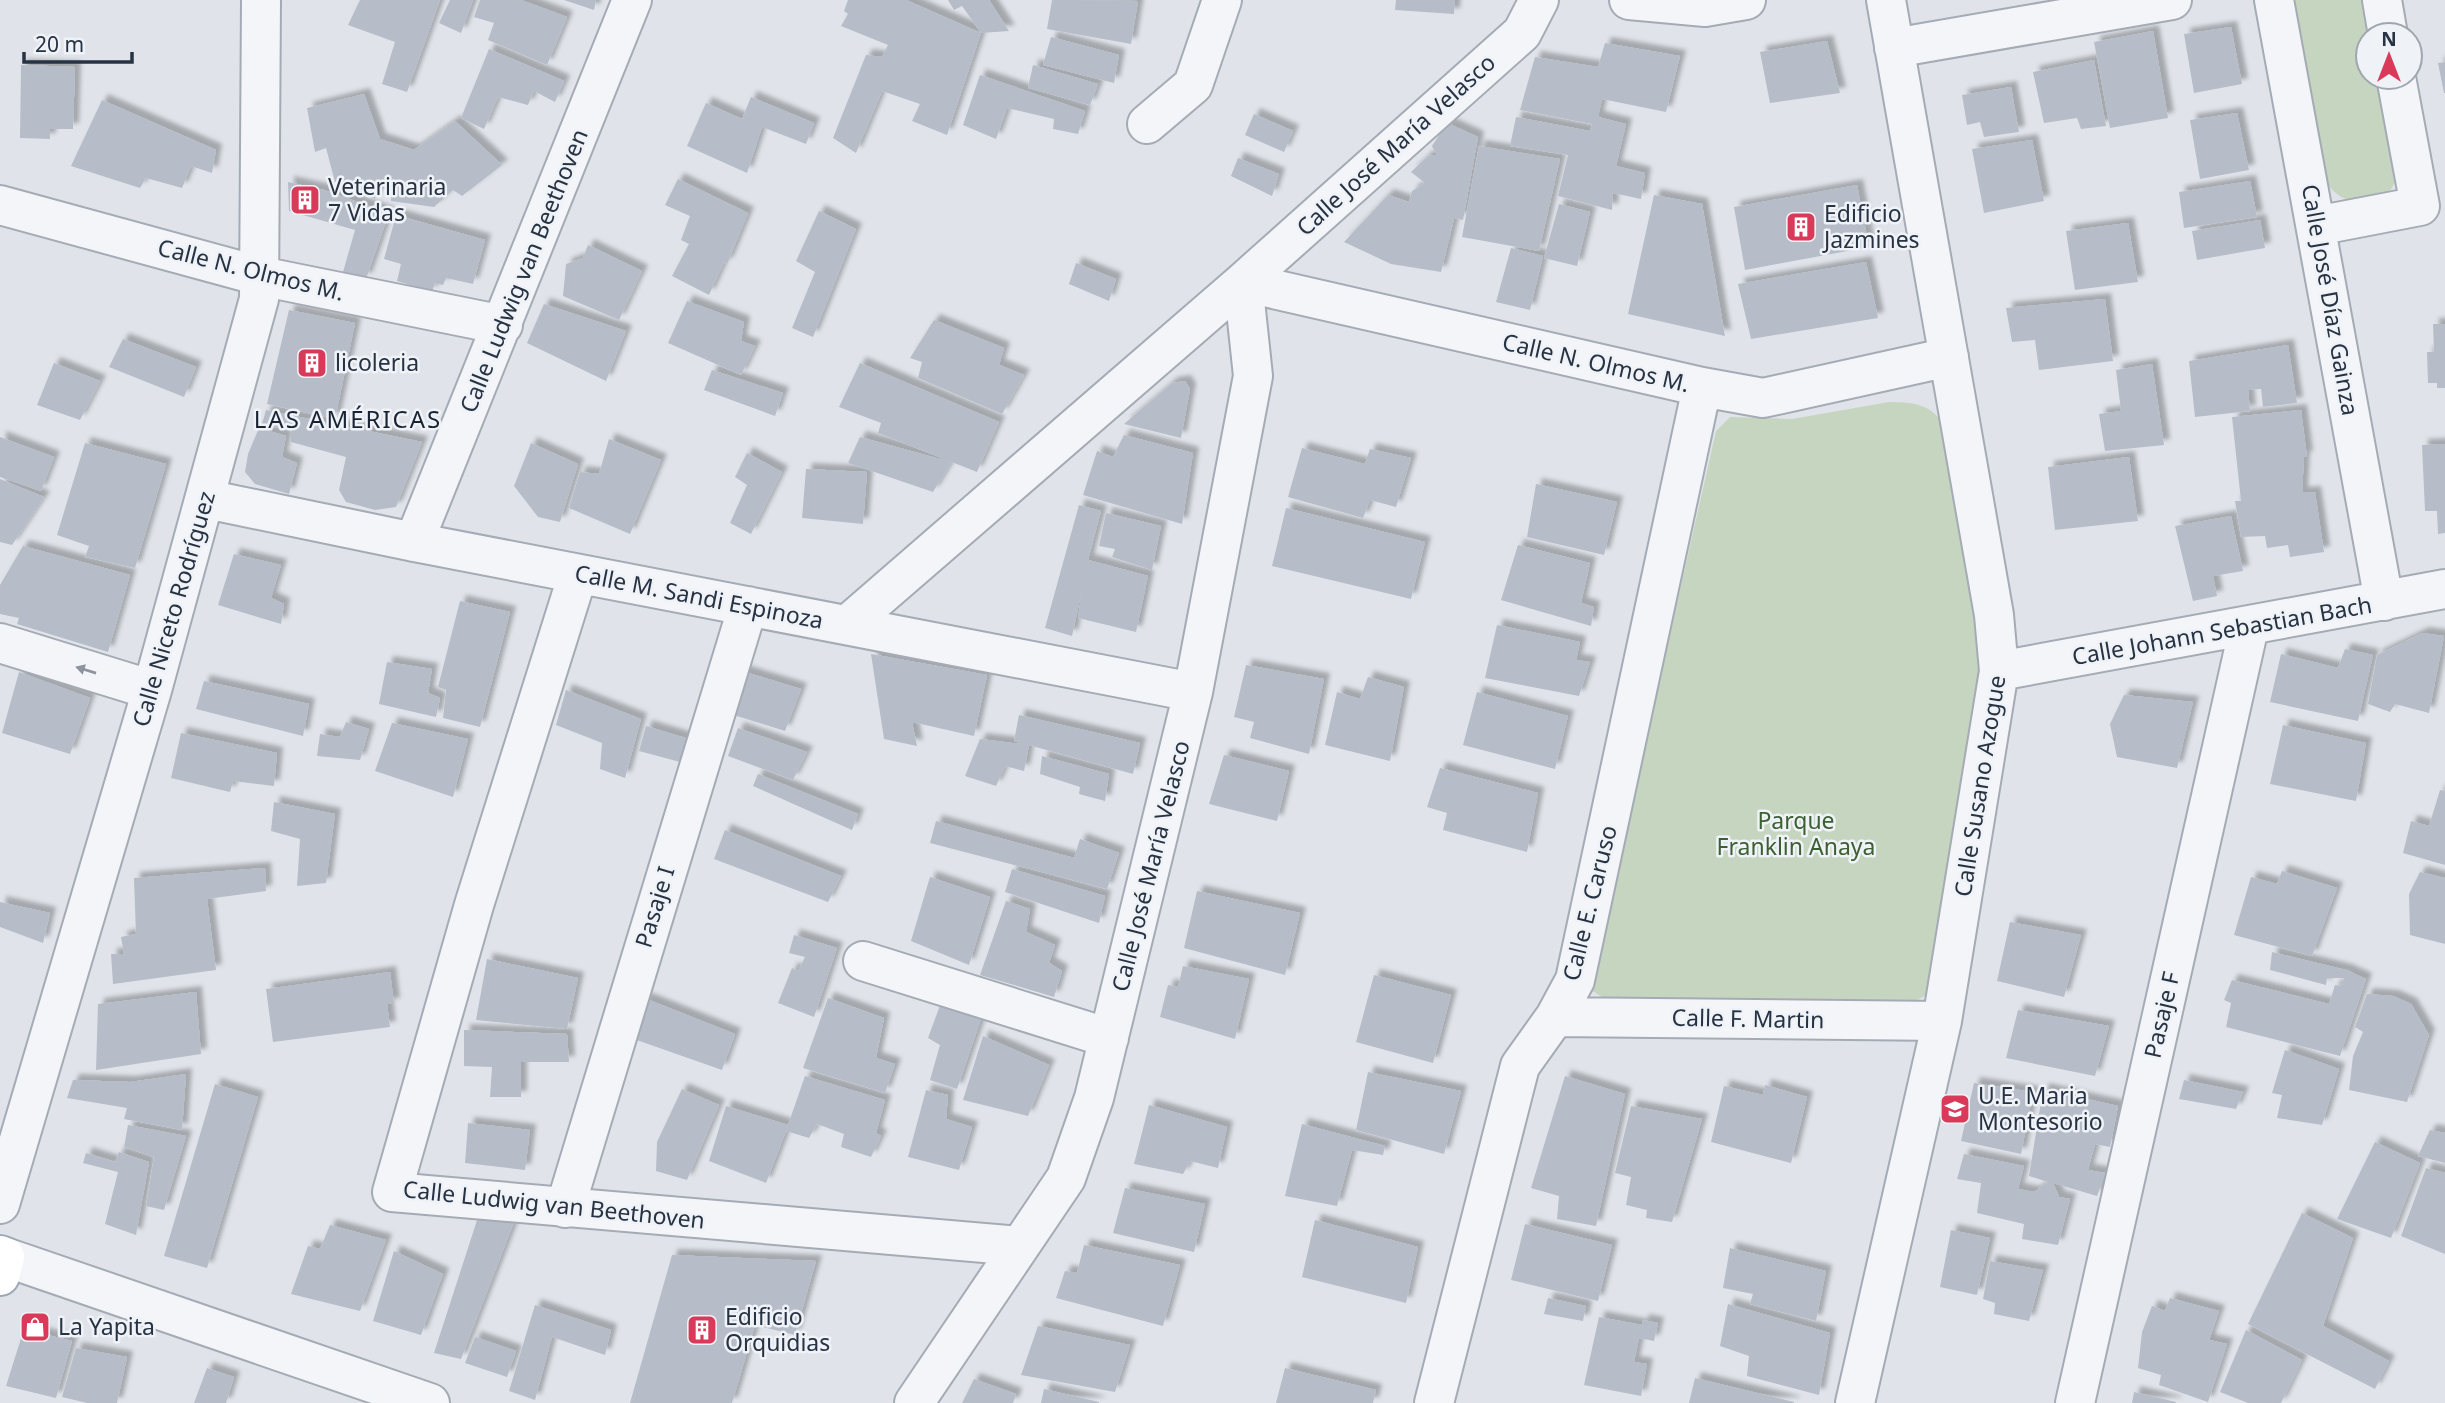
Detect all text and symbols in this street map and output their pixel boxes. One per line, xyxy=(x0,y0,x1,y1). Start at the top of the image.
scale bar xyxy=(24,21,133,65)
north arrow xyxy=(2354,21,2424,91)
text: N xyxy=(2381,26,2397,52)
text: 20 m xyxy=(35,30,84,58)
street label: Calle José María Velasco xyxy=(1289,46,1502,242)
street label: Calle Ludwig van Beethoven xyxy=(451,124,595,417)
place label: Veterinaria 7 Vidas xyxy=(328,170,446,228)
street label: Calle José Díaz Gainza xyxy=(2295,182,2367,418)
building icon: Veterinaria 7 Vidas xyxy=(288,183,322,217)
place label: Edificio Jazmines xyxy=(1822,197,1920,255)
building icon: Edificio Jazmines xyxy=(1784,210,1818,244)
street label: Calle N. Olmos M. xyxy=(155,230,348,308)
street label: Calle N. Olmos M. xyxy=(1499,325,1693,399)
building icon: licoleria xyxy=(295,346,329,380)
place label: licoleria xyxy=(335,346,419,378)
district label: LAS AMÉRICAS xyxy=(254,402,442,435)
street label: Calle Niceto Rodríguez xyxy=(124,487,222,730)
street label: Calle M. Sandi Espinoza xyxy=(572,556,826,636)
street label: Calle Johann Sebastian Bach xyxy=(2069,588,2374,672)
one-way arrow xyxy=(76,664,97,675)
street label: Calle Susano Azogue xyxy=(1946,673,2012,899)
street label: Calle José María Velasco xyxy=(1103,737,1197,995)
park label: Parque Franklin Anaya xyxy=(1717,804,1875,862)
street label: Calle E. Caruso xyxy=(1554,822,1624,984)
street label: Pasaje I xyxy=(627,862,682,951)
street label: Pasaje F xyxy=(2136,968,2186,1061)
street label: Calle F. Martin xyxy=(1671,1001,1825,1035)
place label: U.E. Maria Montesorio xyxy=(1978,1079,2103,1137)
school or university icon: U.E. Maria Montesorio xyxy=(1938,1092,1972,1126)
street label: Calle Ludwig van Beethoven xyxy=(402,1172,707,1236)
place label: Edificio Orquidias xyxy=(725,1300,830,1358)
shop icon: La Yapita xyxy=(18,1310,52,1344)
place label: La Yapita xyxy=(58,1310,155,1342)
building icon: Edificio Orquidias xyxy=(685,1313,719,1347)

